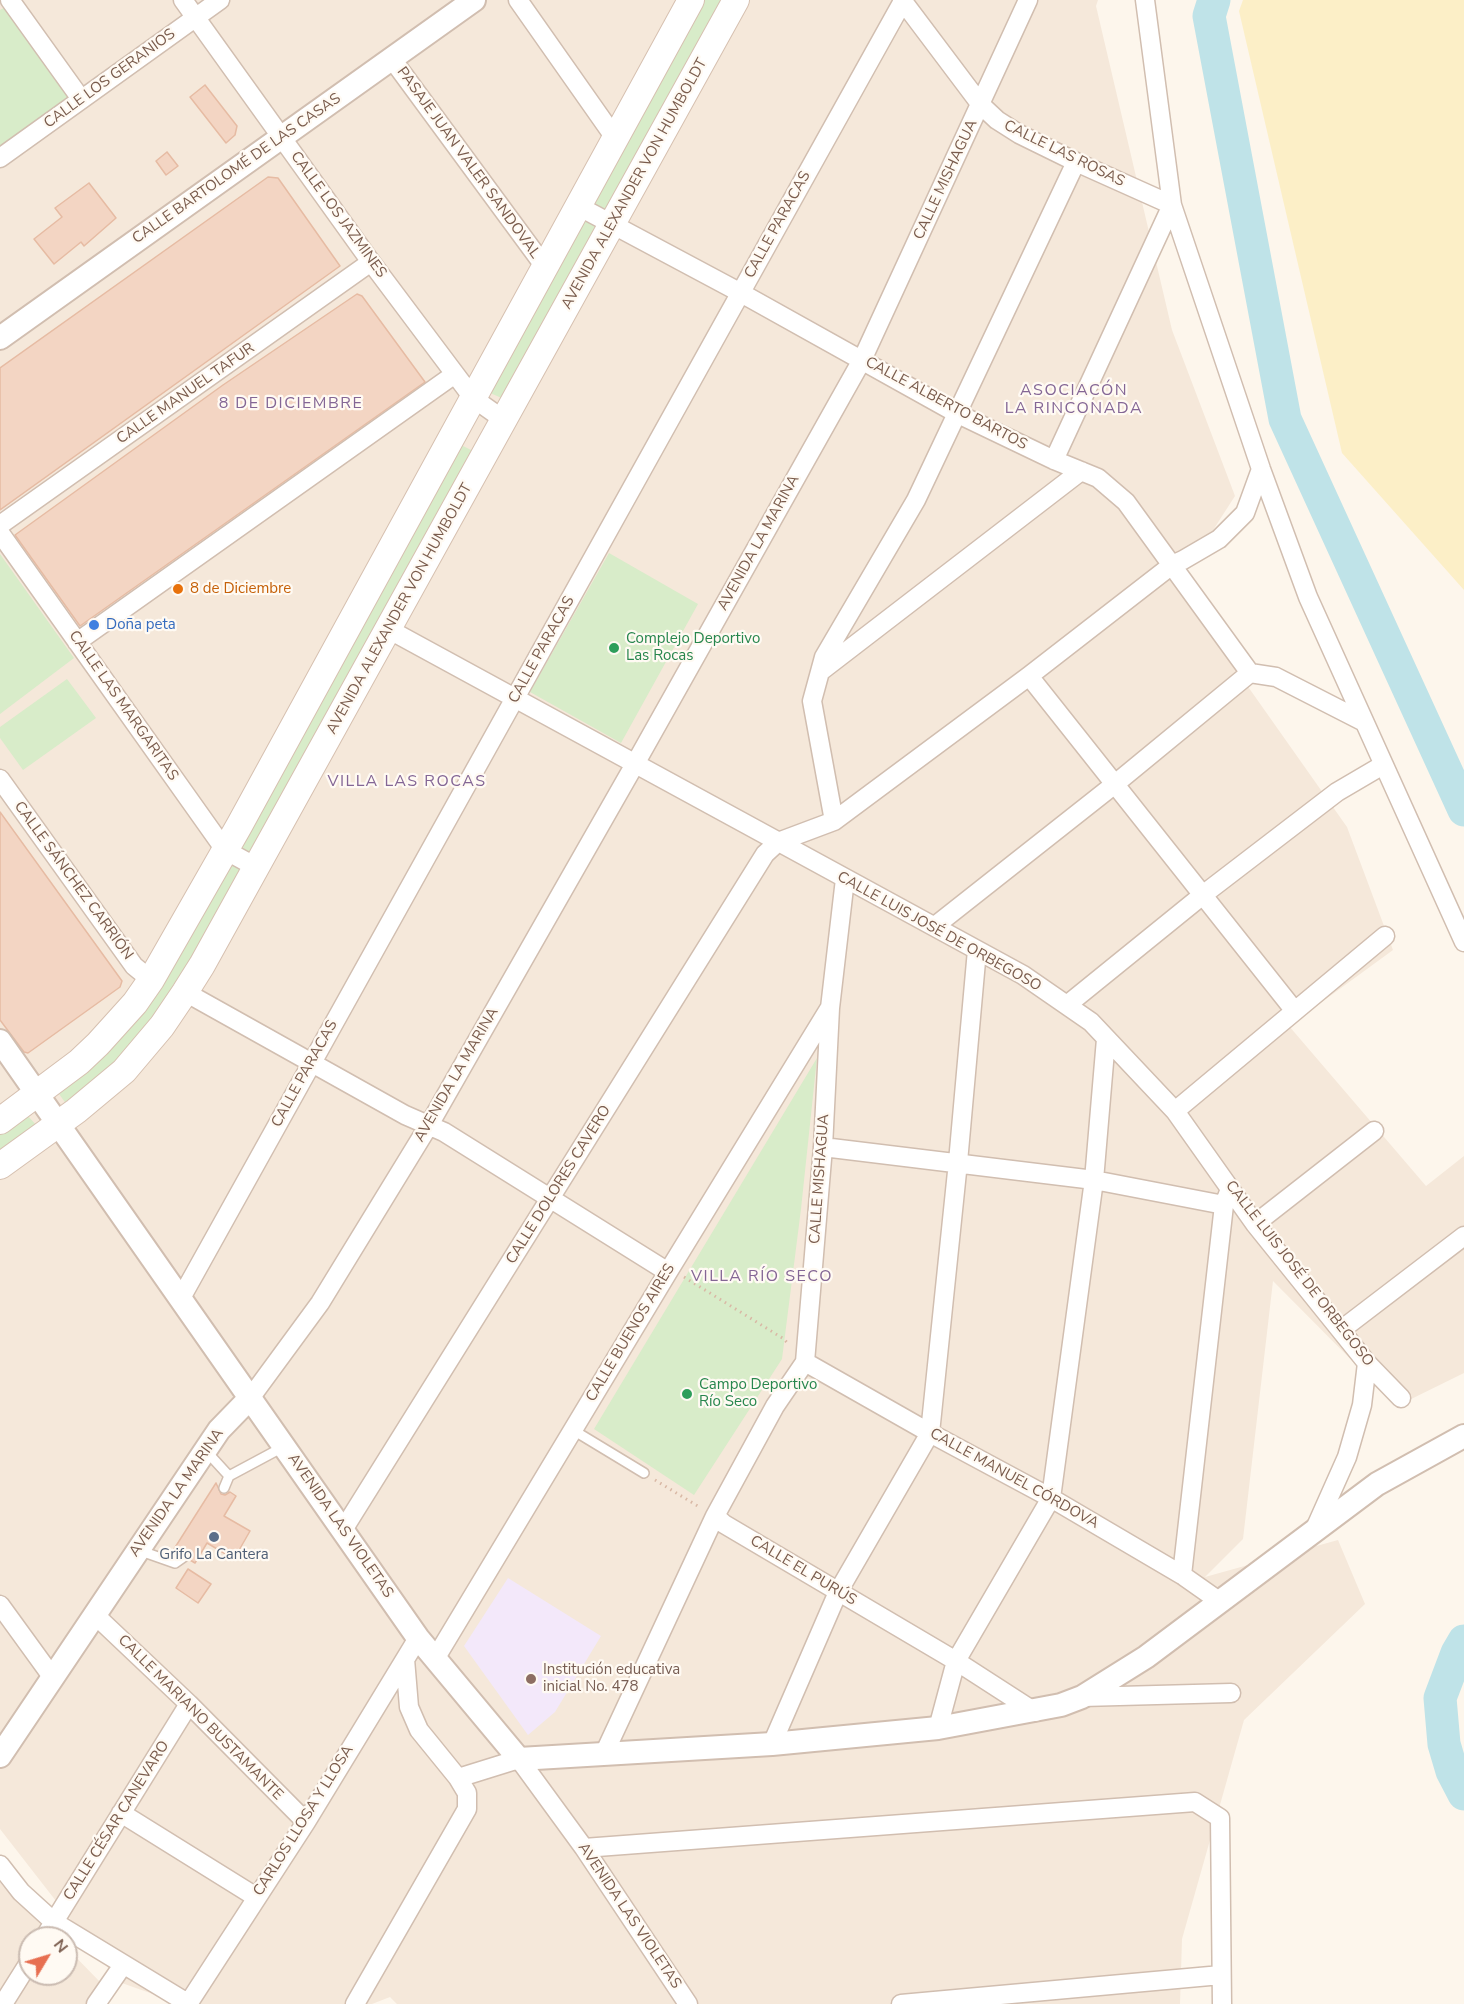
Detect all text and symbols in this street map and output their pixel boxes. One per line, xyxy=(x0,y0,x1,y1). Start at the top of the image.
street label: CALLE LOS GERANIOS xyxy=(41,25,179,133)
street label: AVENIDA ALEXANDER VON HUMBOLDT xyxy=(558,56,712,312)
street label: PASAJE JUAN VALER SANDOVAL xyxy=(392,64,544,262)
street label: CALLE BARTOLOMÉ DE LAS CASAS xyxy=(129,90,345,248)
street label: CALLE MISHAGUA xyxy=(910,117,982,243)
street label: CALLE LAS ROSAS xyxy=(1001,117,1127,191)
street label: CALLE LOS JAZMINES xyxy=(286,148,390,282)
street label: CALLE PARACAS xyxy=(741,168,815,282)
street label: CALLE MANUEL TAFUR xyxy=(114,340,258,448)
street label: CALLE ALBERTO BARTOS xyxy=(862,354,1030,454)
district label: ASOCIACÓN LA RINCONADA xyxy=(1005,381,1143,419)
district label: 8 DE DICIEMBRE xyxy=(219,394,363,414)
street label: AVENIDA LA MARINA xyxy=(714,472,804,614)
street label: AVENIDA ALEXANDER VON HUMBOLDT xyxy=(323,481,477,737)
place label: 8 de Diciembre xyxy=(190,580,291,598)
marker: 8 de Diciembre xyxy=(171,582,185,596)
street label: CALLE PARACAS xyxy=(505,593,579,707)
place label: Doña peta xyxy=(106,616,176,634)
marker: Doña peta xyxy=(87,618,101,632)
street label: CALLE LAS MARGARITAS xyxy=(64,628,182,784)
place label: Complejo Deportivo Las Rocas xyxy=(626,630,760,665)
marker: Complejo Deportivo Las Rocas xyxy=(607,641,621,655)
district label: VILLA LAS ROCAS xyxy=(327,772,487,792)
street label: CALLE SÁNCHEZ CARRIÓN xyxy=(10,798,136,964)
street label: CALLE LUIS JOSÉ DE ORBEGOSO xyxy=(834,868,1044,996)
street label: AVENIDA LA MARINA xyxy=(411,1005,503,1145)
street label: CALLE PARACAS xyxy=(268,1017,342,1131)
street label: CALLE DOLORES CAVERO xyxy=(503,1102,615,1268)
street label: CALLE MISHAGUA xyxy=(806,1113,834,1245)
street label: CALLE LUIS JOSÉ DE ORBEGOSO xyxy=(1221,1178,1377,1370)
street label: CALLE BUENOS AIRES xyxy=(583,1261,679,1405)
district label: VILLA RÍO SECO xyxy=(691,1267,833,1287)
place label: Campo Deportivo Río Seco xyxy=(699,1376,817,1411)
marker: Campo Deportivo Río Seco xyxy=(680,1387,694,1401)
street label: CALLE MANUEL CÓRDOVA xyxy=(926,1425,1102,1533)
street label: AVENIDA LA MARINA xyxy=(126,1426,228,1560)
street label: AVENIDA LAS VIOLETAS xyxy=(283,1450,397,1602)
marker: Grifo La Cantera xyxy=(207,1530,221,1544)
street label: CALLE EL PURÚS xyxy=(747,1532,859,1610)
place label: Grifo La Cantera xyxy=(159,1546,269,1564)
street label: CALLE MARIANO BUSTAMANTE xyxy=(114,1632,286,1804)
place label: Institución educativa inicial No. 478 xyxy=(543,1661,680,1696)
marker: Institución educativa inicial No. 478 xyxy=(524,1672,538,1686)
street label: CALLE CÉSAR CANEVARO xyxy=(60,1738,174,1904)
street label: CARLOS LLOSA Y LLOSA xyxy=(250,1742,358,1900)
street label: AVENIDA LAS VIOLETAS xyxy=(573,1840,685,1992)
north arrow xyxy=(18,1926,78,1986)
text: N xyxy=(48,1935,73,1958)

